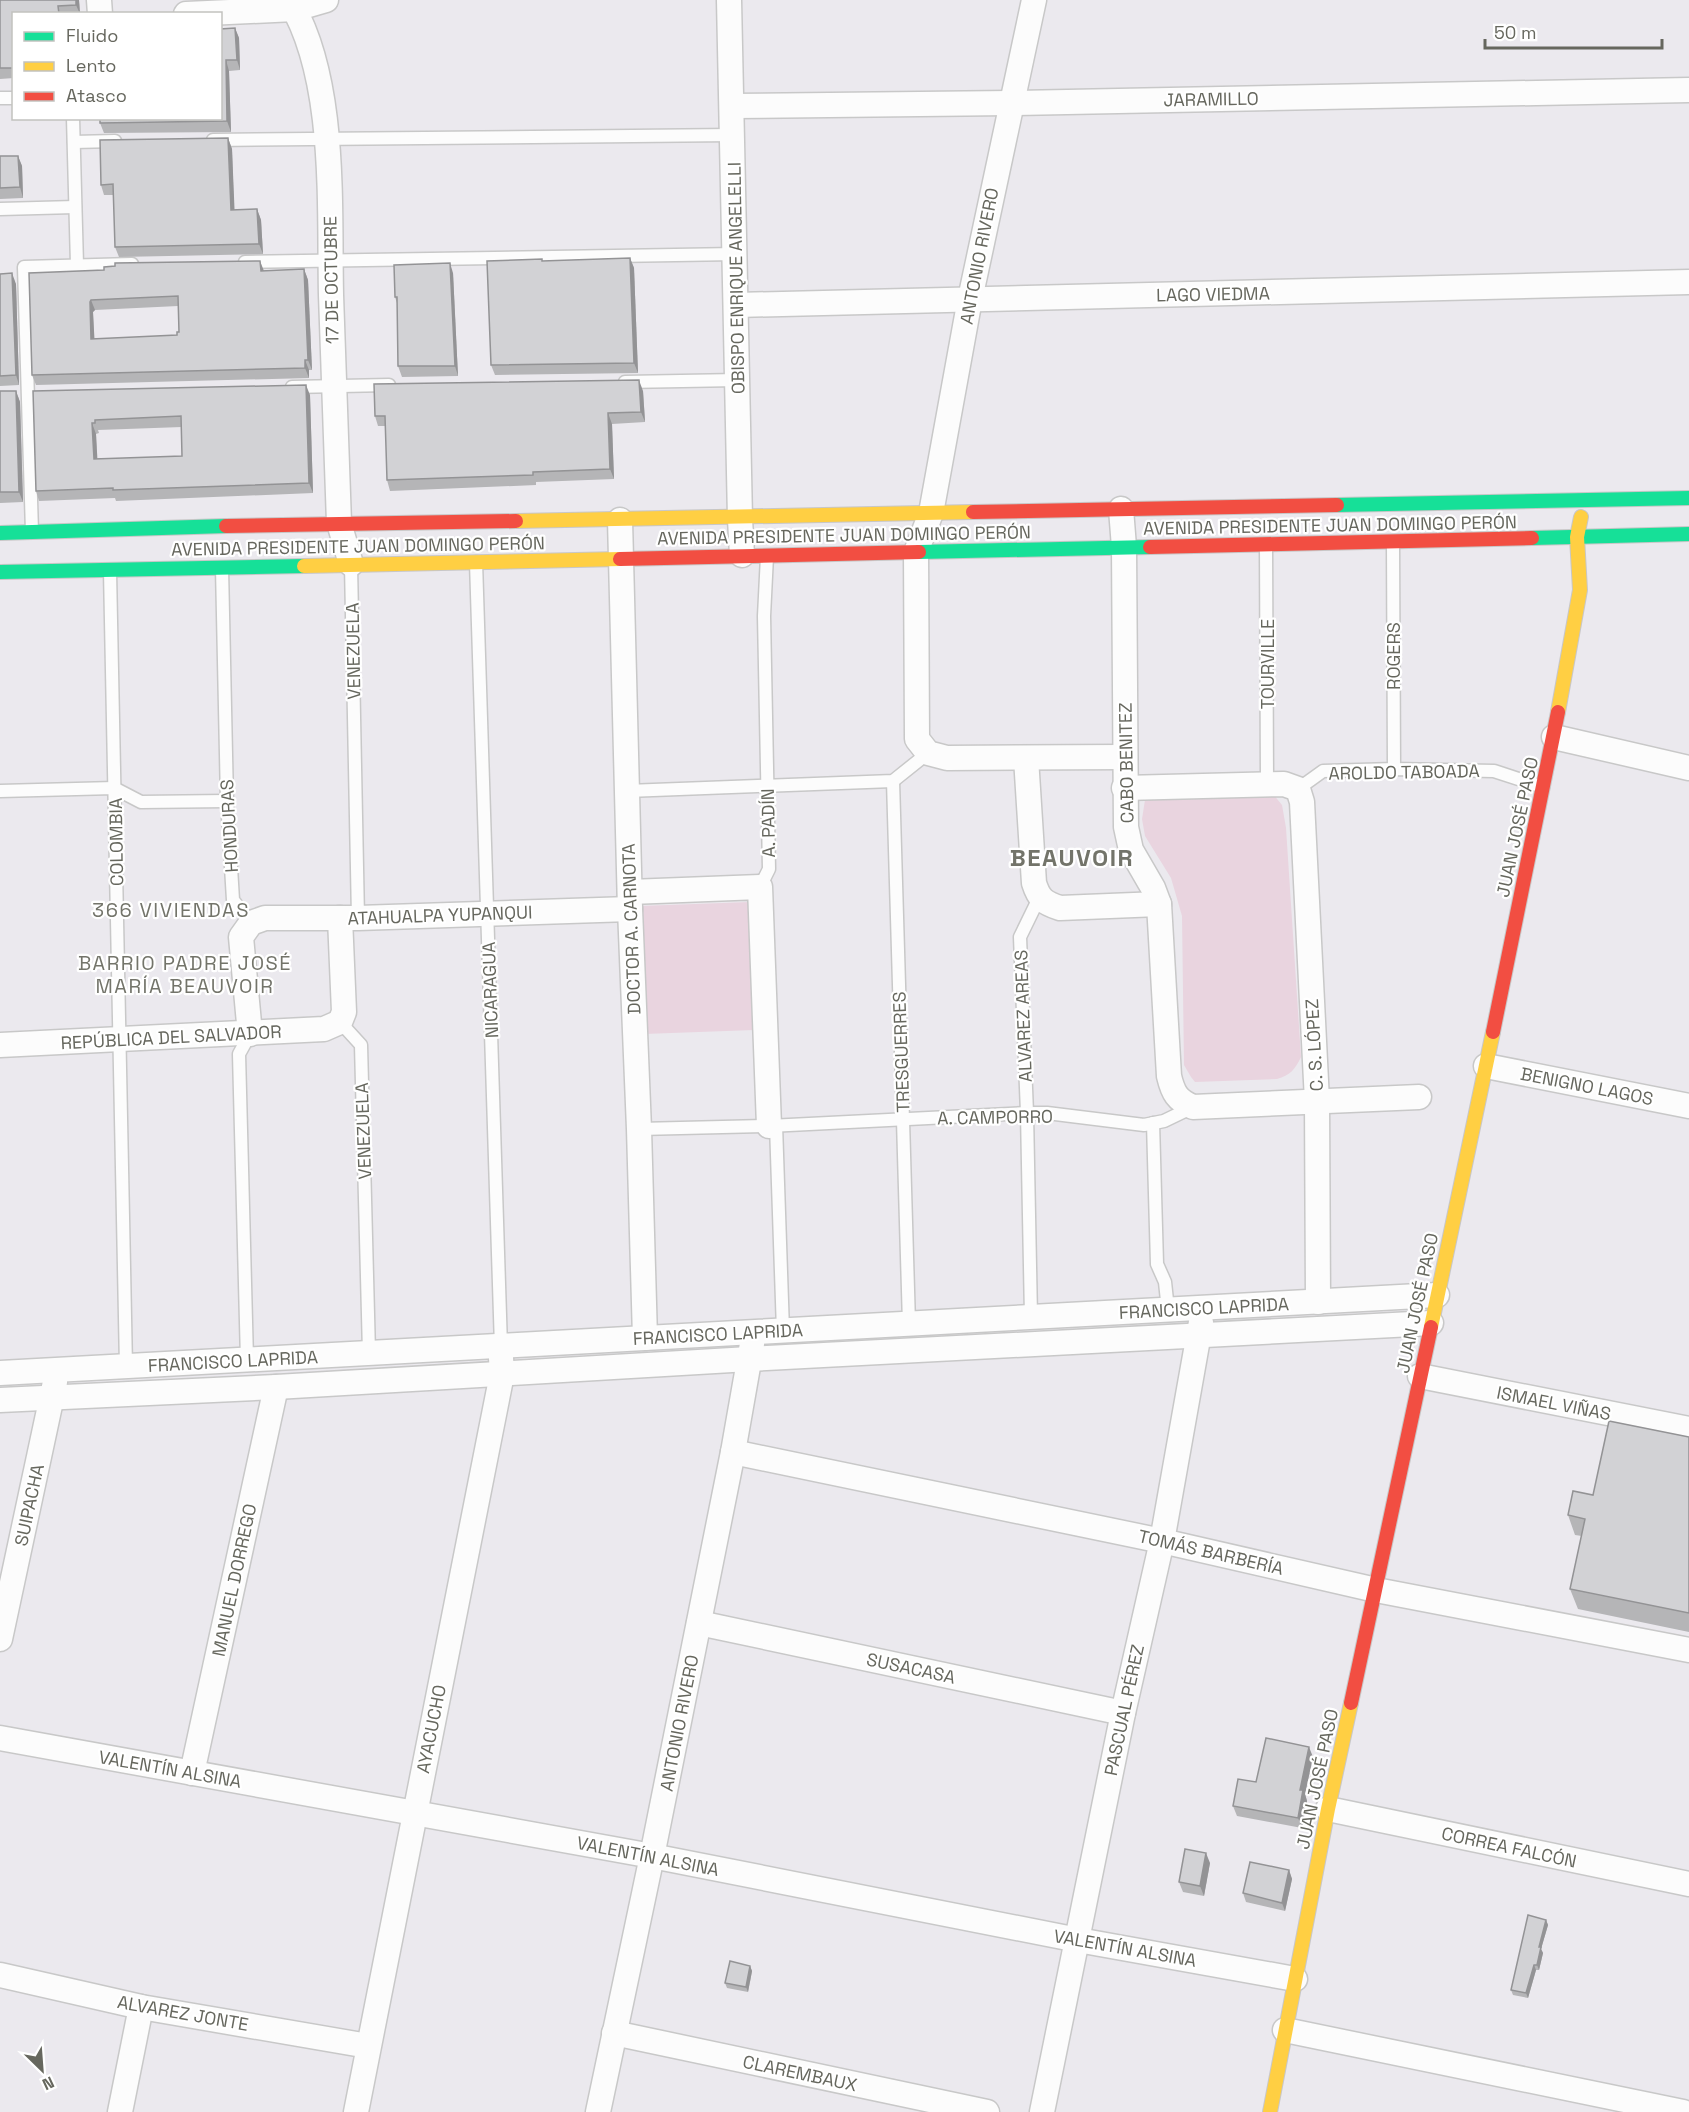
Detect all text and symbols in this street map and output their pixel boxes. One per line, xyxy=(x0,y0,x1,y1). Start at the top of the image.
legend xyxy=(12,12,222,120)
scale bar xyxy=(1485,12,1662,50)
text: 50 m xyxy=(1494,21,1536,44)
text: Fluido xyxy=(66,24,118,47)
text: Lento xyxy=(66,54,116,77)
text: Atasco xyxy=(66,84,127,107)
street label: JARAMILLO xyxy=(1163,87,1259,111)
street label: OBISPO ENRIQUE ANGELELLI xyxy=(722,162,750,394)
street label: ANTONIO RIVERO xyxy=(954,186,1004,326)
street label: 17 DE OCTUBRE xyxy=(318,216,344,344)
street label: LAGO VIEDMA xyxy=(1156,282,1270,306)
street label: AVENIDA PRESIDENTE JUAN DOMINGO PERÓN xyxy=(1143,510,1517,540)
street label: AVENIDA PRESIDENTE JUAN DOMINGO PERÓN xyxy=(657,520,1031,550)
street label: AVENIDA PRESIDENTE JUAN DOMINGO PERÓN xyxy=(171,531,545,561)
street label: VENEZUELA xyxy=(341,602,365,700)
street label: TOURVILLE xyxy=(1256,619,1279,709)
street label: ROGERS xyxy=(1382,622,1405,690)
street label: CABO BENITEZ xyxy=(1113,702,1139,824)
street label: JUAN JOSÉ PASO xyxy=(1491,755,1543,899)
street label: AROLDO TABOADA xyxy=(1328,759,1480,785)
street label: HONDURAS xyxy=(215,779,243,873)
street label: A. PADÍN xyxy=(756,788,780,858)
street label: COLOMBIA xyxy=(104,798,128,886)
district label: BEAUVOIR xyxy=(1010,842,1134,873)
street label: DOCTOR A. CARNOTA xyxy=(617,843,645,1015)
district label: 366 VIVIENDAS xyxy=(92,897,250,923)
street label: ATAHUALPA YUPANQUI xyxy=(347,900,533,930)
street label: NICARAGUA xyxy=(477,941,503,1039)
street label: ALVAREZ AREAS xyxy=(1009,949,1037,1083)
district label: BARRIO PADRE JOSÉ MARÍA BEAUVOIR xyxy=(78,950,292,999)
street label: TRESGUERRES xyxy=(887,991,915,1113)
street label: C. S. LÓPEZ xyxy=(1300,998,1328,1092)
street label: REPÚBLICA DEL SALVADOR xyxy=(60,1020,282,1054)
street label: BENIGNO LAGOS xyxy=(1519,1062,1655,1110)
street label: VENEZUELA xyxy=(350,1082,376,1180)
street label: A. CAMPORRO xyxy=(937,1104,1053,1130)
street label: JUAN JOSÉ PASO xyxy=(1391,1231,1443,1375)
street label: FRANCISCO LAPRIDA xyxy=(1118,1292,1290,1324)
street label: FRANCISCO LAPRIDA xyxy=(632,1318,804,1350)
street label: FRANCISCO LAPRIDA xyxy=(147,1345,319,1377)
street label: ISMAEL VIÑAS xyxy=(1495,1381,1613,1425)
street label: SUIPACHA xyxy=(9,1462,49,1548)
street label: MANUEL DORREGO xyxy=(207,1501,261,1659)
street label: TOMÁS BARBERÍA xyxy=(1136,1524,1286,1580)
street label: PASCUAL PÉREZ xyxy=(1099,1642,1149,1778)
street label: SUSACASA xyxy=(864,1647,958,1689)
street label: ANTONIO RIVERO xyxy=(654,1653,704,1793)
street label: AYACUCHO xyxy=(411,1683,451,1775)
street label: JUAN JOSÉ PASO xyxy=(1291,1707,1343,1851)
street label: VALENTÍN ALSINA xyxy=(97,1745,243,1793)
street label: CORREA FALCÓN xyxy=(1439,1821,1579,1873)
street label: VALENTÍN ALSINA xyxy=(575,1831,721,1881)
street label: VALENTÍN ALSINA xyxy=(1052,1924,1198,1972)
street label: ALVAREZ JONTE xyxy=(116,1990,250,2036)
north arrow xyxy=(12,2040,72,2100)
street label: CLAREMBAUX xyxy=(741,2050,859,2096)
text: N xyxy=(39,2071,57,2095)

